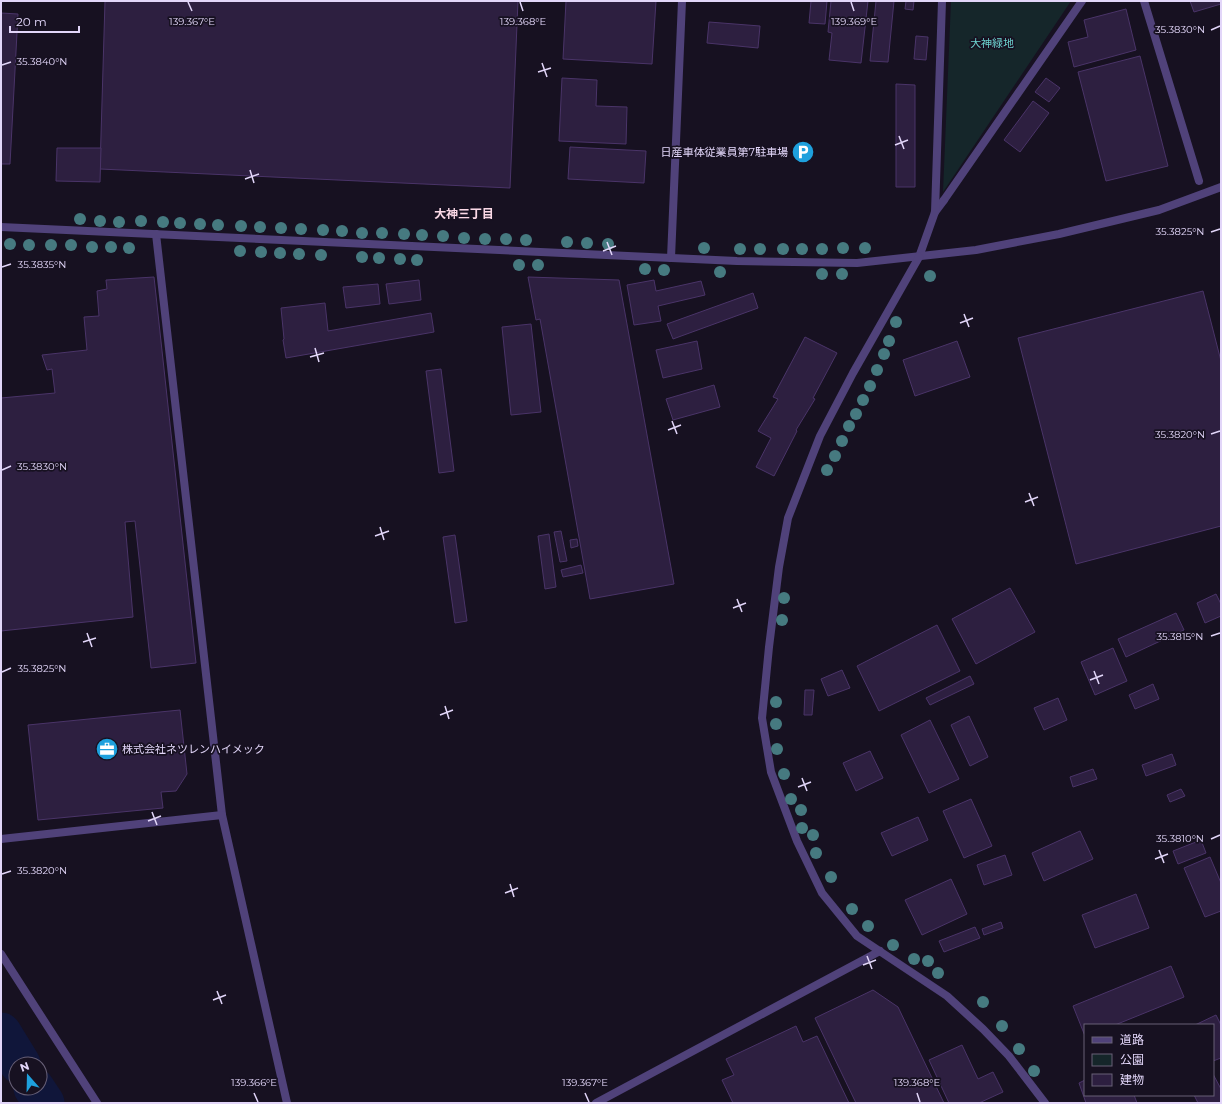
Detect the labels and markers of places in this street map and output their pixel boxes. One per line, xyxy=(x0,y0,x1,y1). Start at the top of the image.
parking icon: 日産車体従業員第7駐車場 xyxy=(790,139,816,165)
place label: 日産車体従業員第7駐車場 xyxy=(661,145,788,159)
office icon: 株式会社ネツレンハイメック xyxy=(94,736,120,762)
place label: 株式会社ネツレンハイメック xyxy=(122,742,265,756)

